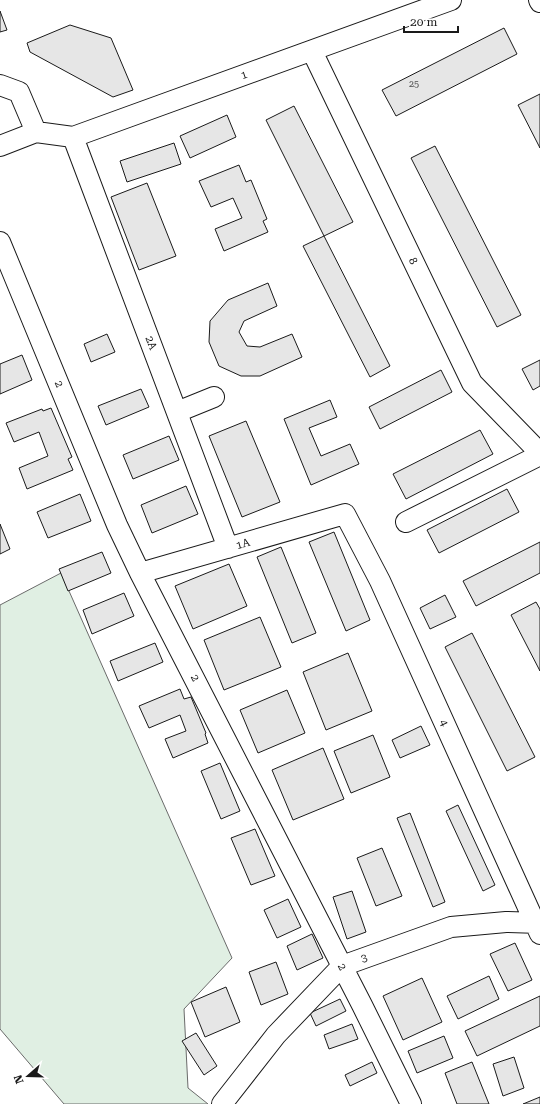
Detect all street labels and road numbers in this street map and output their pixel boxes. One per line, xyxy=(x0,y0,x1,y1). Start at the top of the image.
street label: 1 xyxy=(239,68,249,82)
street label: 8 xyxy=(406,255,420,267)
street label: 2A xyxy=(142,334,160,352)
street label: 2 xyxy=(52,379,66,389)
street label: 1A xyxy=(235,536,252,552)
street label: 2 xyxy=(188,672,202,684)
street label: 4 xyxy=(437,718,452,729)
street label: 3 xyxy=(359,951,369,965)
street label: 2 xyxy=(335,961,349,973)

